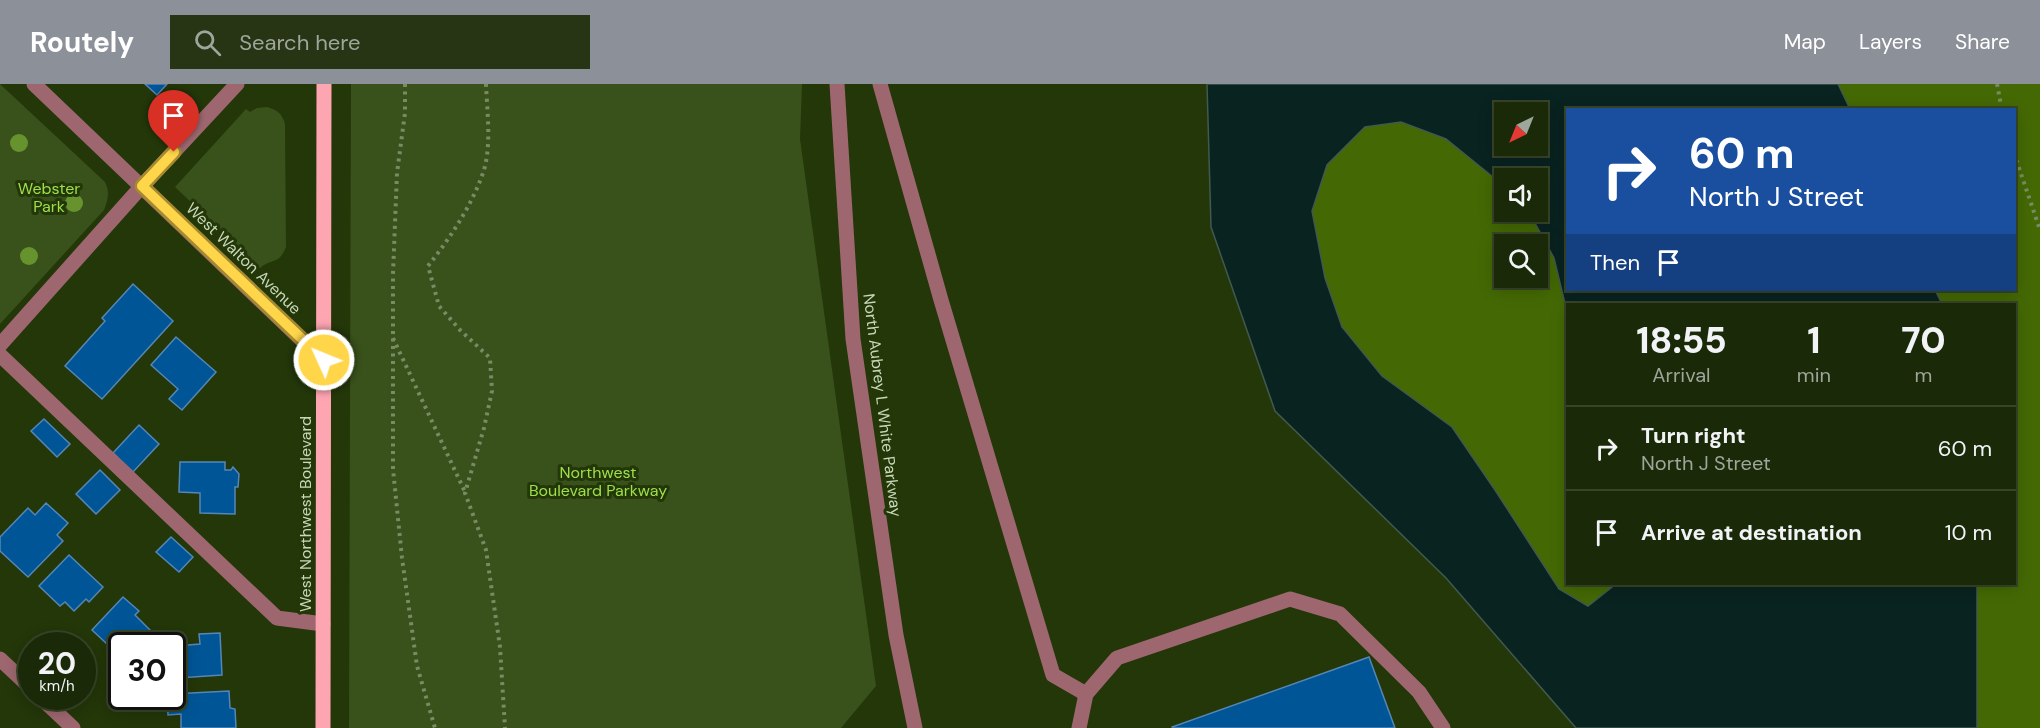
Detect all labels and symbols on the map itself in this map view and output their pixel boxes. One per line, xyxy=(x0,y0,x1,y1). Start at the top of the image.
pin xyxy=(148,90,199,152)
north arrow xyxy=(1494,102,1548,156)
park label: Webster Park xyxy=(18,178,80,217)
street label: West Walton Avenue xyxy=(182,198,306,319)
street label: North Aubrey L White Parkway xyxy=(858,292,907,518)
position arrow xyxy=(292,328,356,392)
street label: West Northwest Boulevard xyxy=(295,416,316,612)
park label: Northwest Boulevard Parkway xyxy=(529,462,667,501)
speed limit sign: 30 xyxy=(108,632,186,710)

